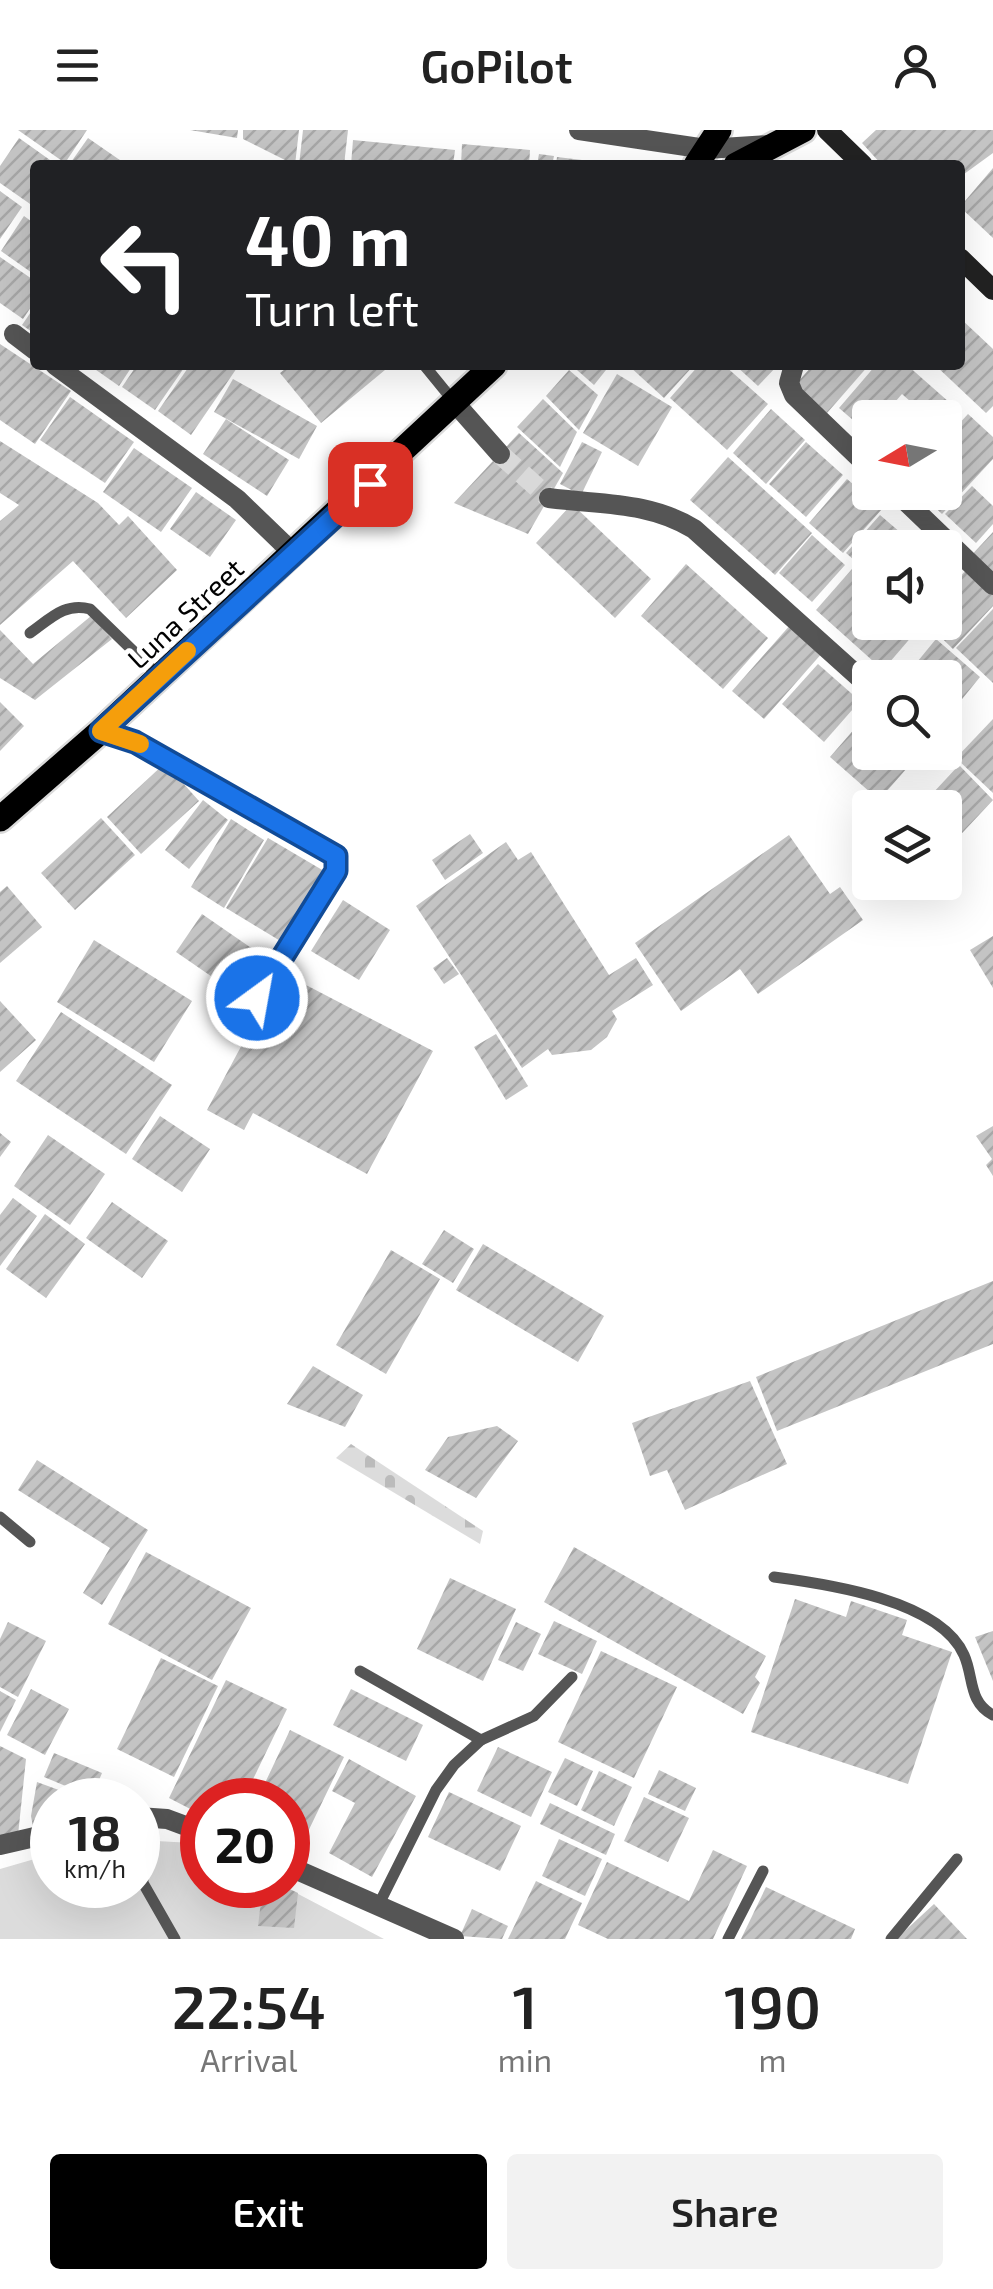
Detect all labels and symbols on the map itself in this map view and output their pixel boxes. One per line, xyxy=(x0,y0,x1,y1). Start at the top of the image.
north arrow xyxy=(852,400,962,510)
pin xyxy=(328,442,413,527)
street label: Luna Street xyxy=(120,551,250,675)
position arrow xyxy=(205,946,309,1050)
speed limit sign: 20 xyxy=(180,1778,310,1908)

